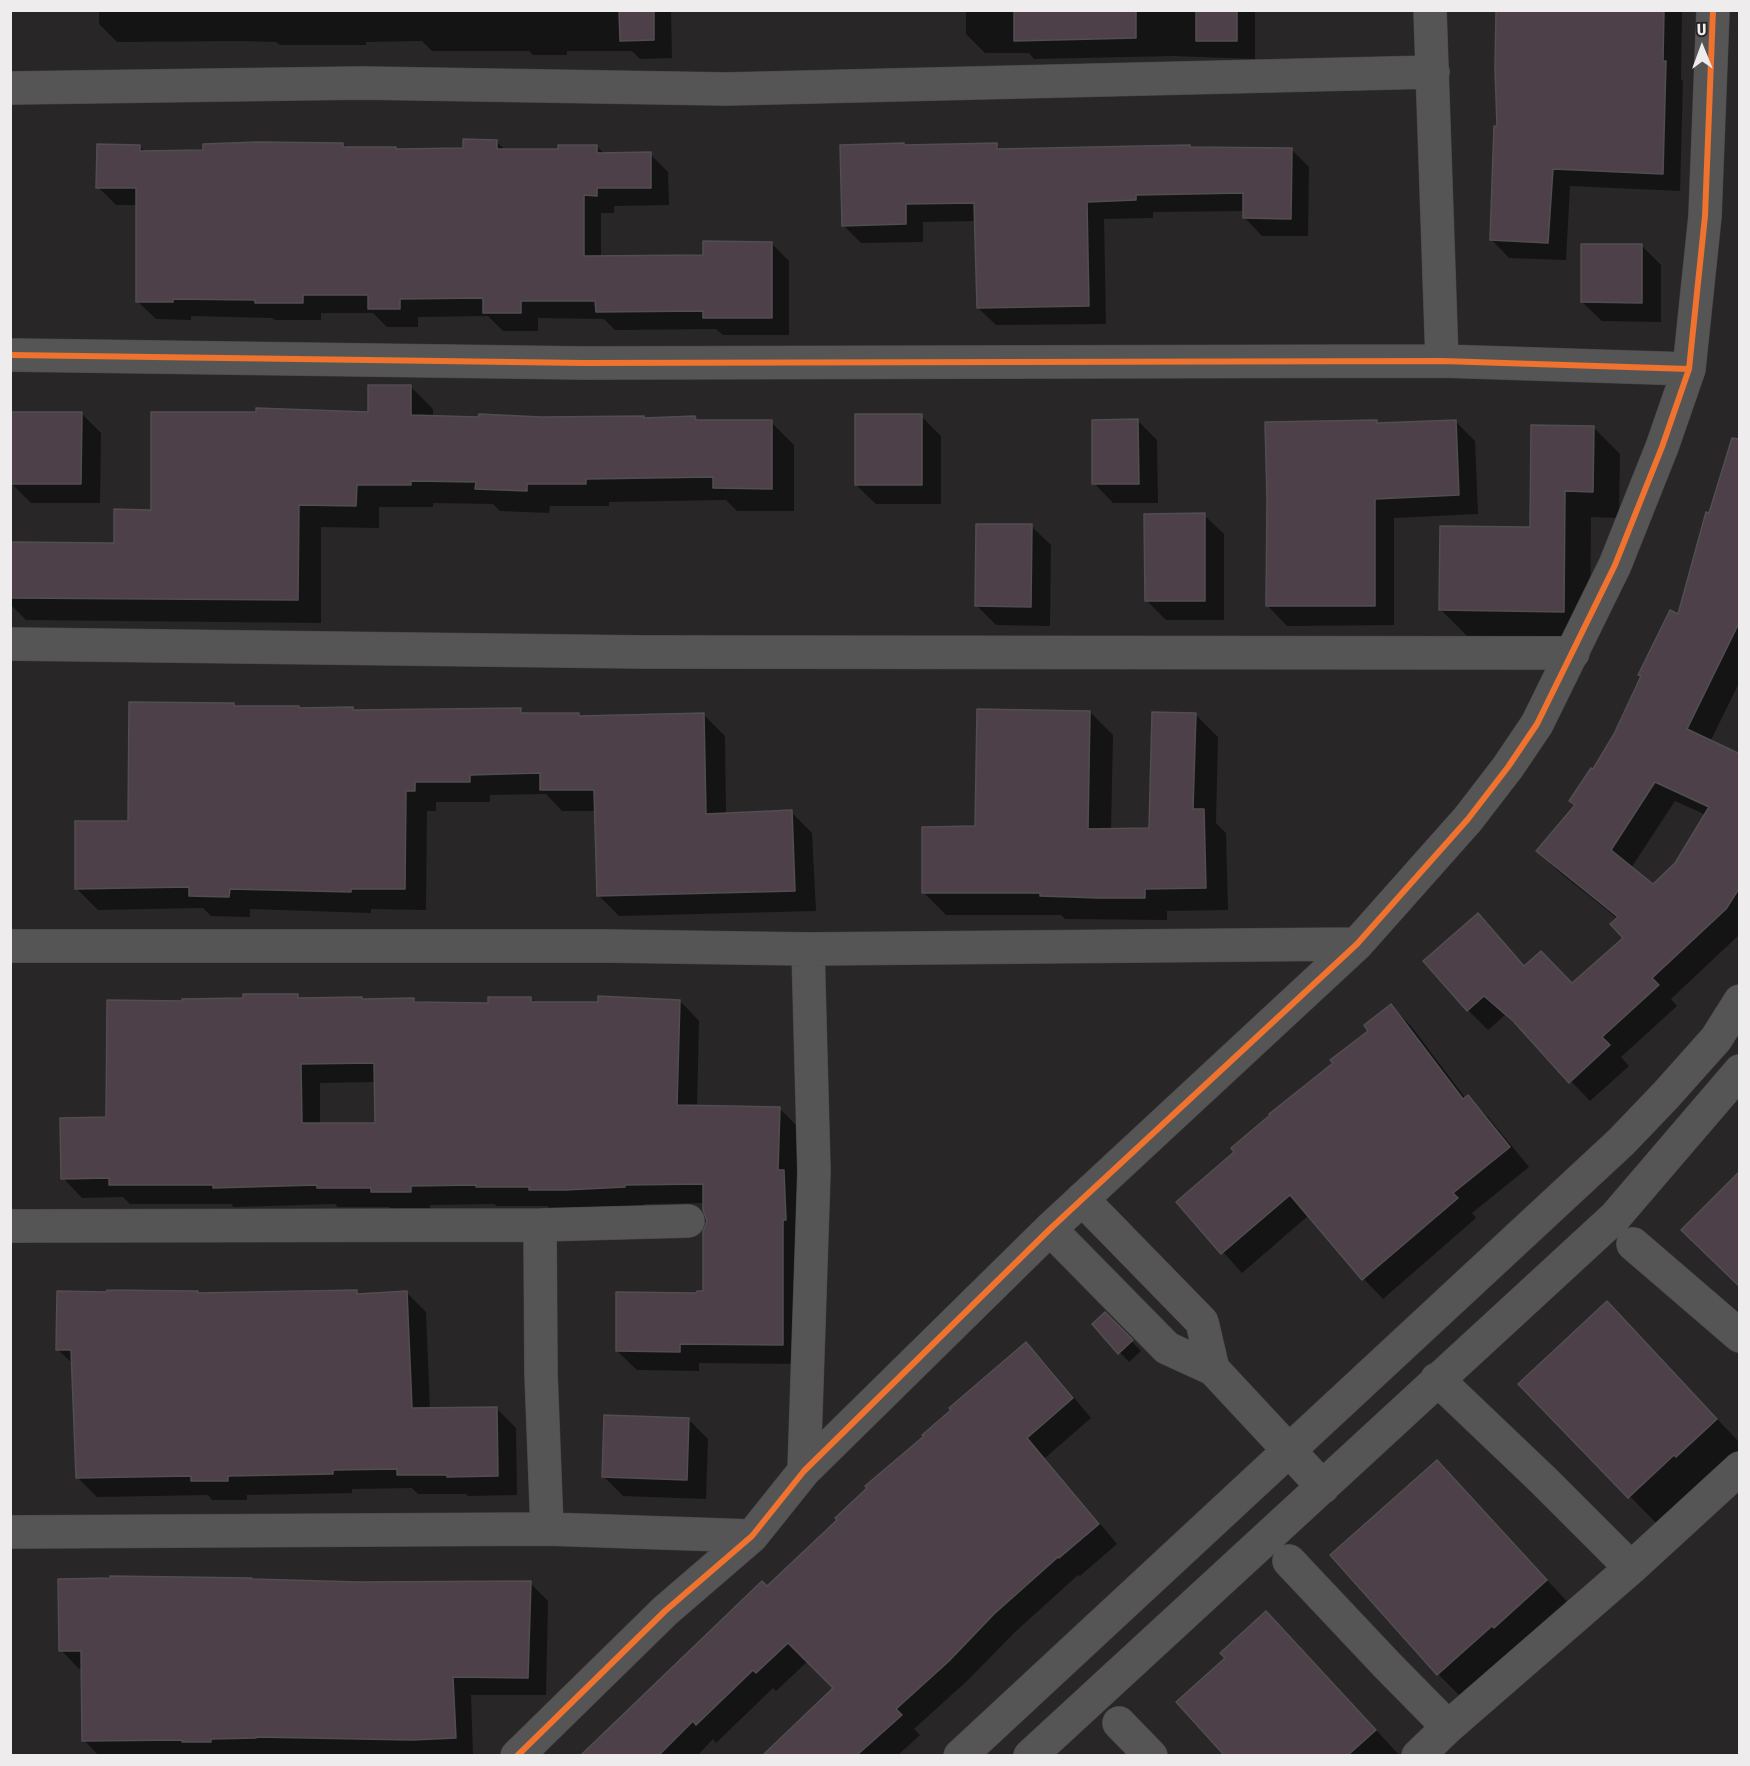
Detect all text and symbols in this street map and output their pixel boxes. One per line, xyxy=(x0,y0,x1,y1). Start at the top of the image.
north arrow xyxy=(1672,18,1732,78)
text: U xyxy=(1697,20,1707,39)

